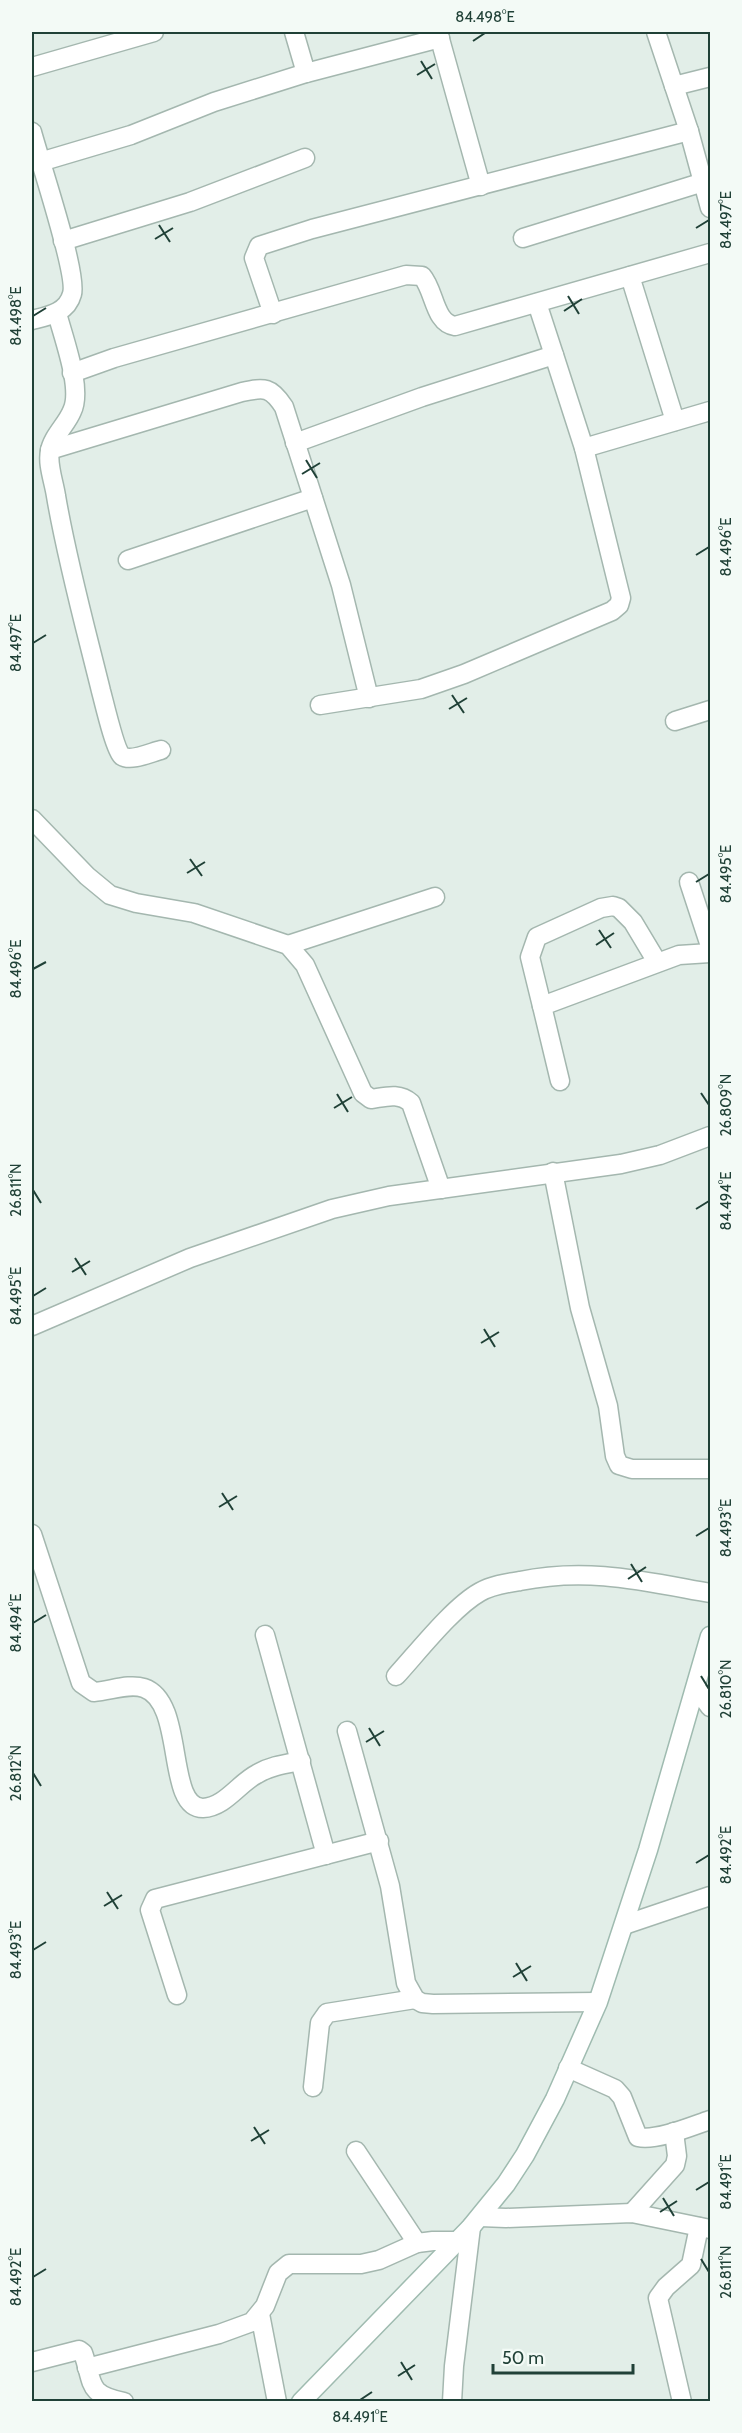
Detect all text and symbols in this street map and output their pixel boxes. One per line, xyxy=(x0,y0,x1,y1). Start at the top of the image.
text: 84.498°E xyxy=(455,8,515,26)
text: 84.497°E xyxy=(717,191,735,249)
text: 84.498°E xyxy=(7,286,25,346)
text: 84.496°E xyxy=(717,518,735,576)
text: 84.497°E xyxy=(7,614,25,672)
text: 84.495°E xyxy=(717,845,735,903)
text: 84.496°E xyxy=(7,940,25,998)
text: 26.809°N xyxy=(717,1074,735,1136)
text: 26.811°N xyxy=(7,1163,25,1217)
text: 84.494°E xyxy=(717,1171,735,1231)
text: 84.495°E xyxy=(7,1267,25,1325)
text: 84.493°E xyxy=(717,1499,735,1557)
text: 84.494°E xyxy=(7,1593,25,1653)
text: 26.810°N xyxy=(717,1660,735,1718)
text: 26.812°N xyxy=(7,1745,25,1801)
text: 84.492°E xyxy=(717,1826,735,1884)
text: 84.493°E xyxy=(7,1921,25,1979)
text: 84.491°E xyxy=(717,2154,735,2210)
text: 26.811°N xyxy=(717,2245,735,2299)
text: 84.492°E xyxy=(7,2248,25,2306)
scale bar xyxy=(493,2337,632,2375)
text: 50 m xyxy=(502,2347,544,2369)
text: 84.491°E xyxy=(332,2408,388,2426)

